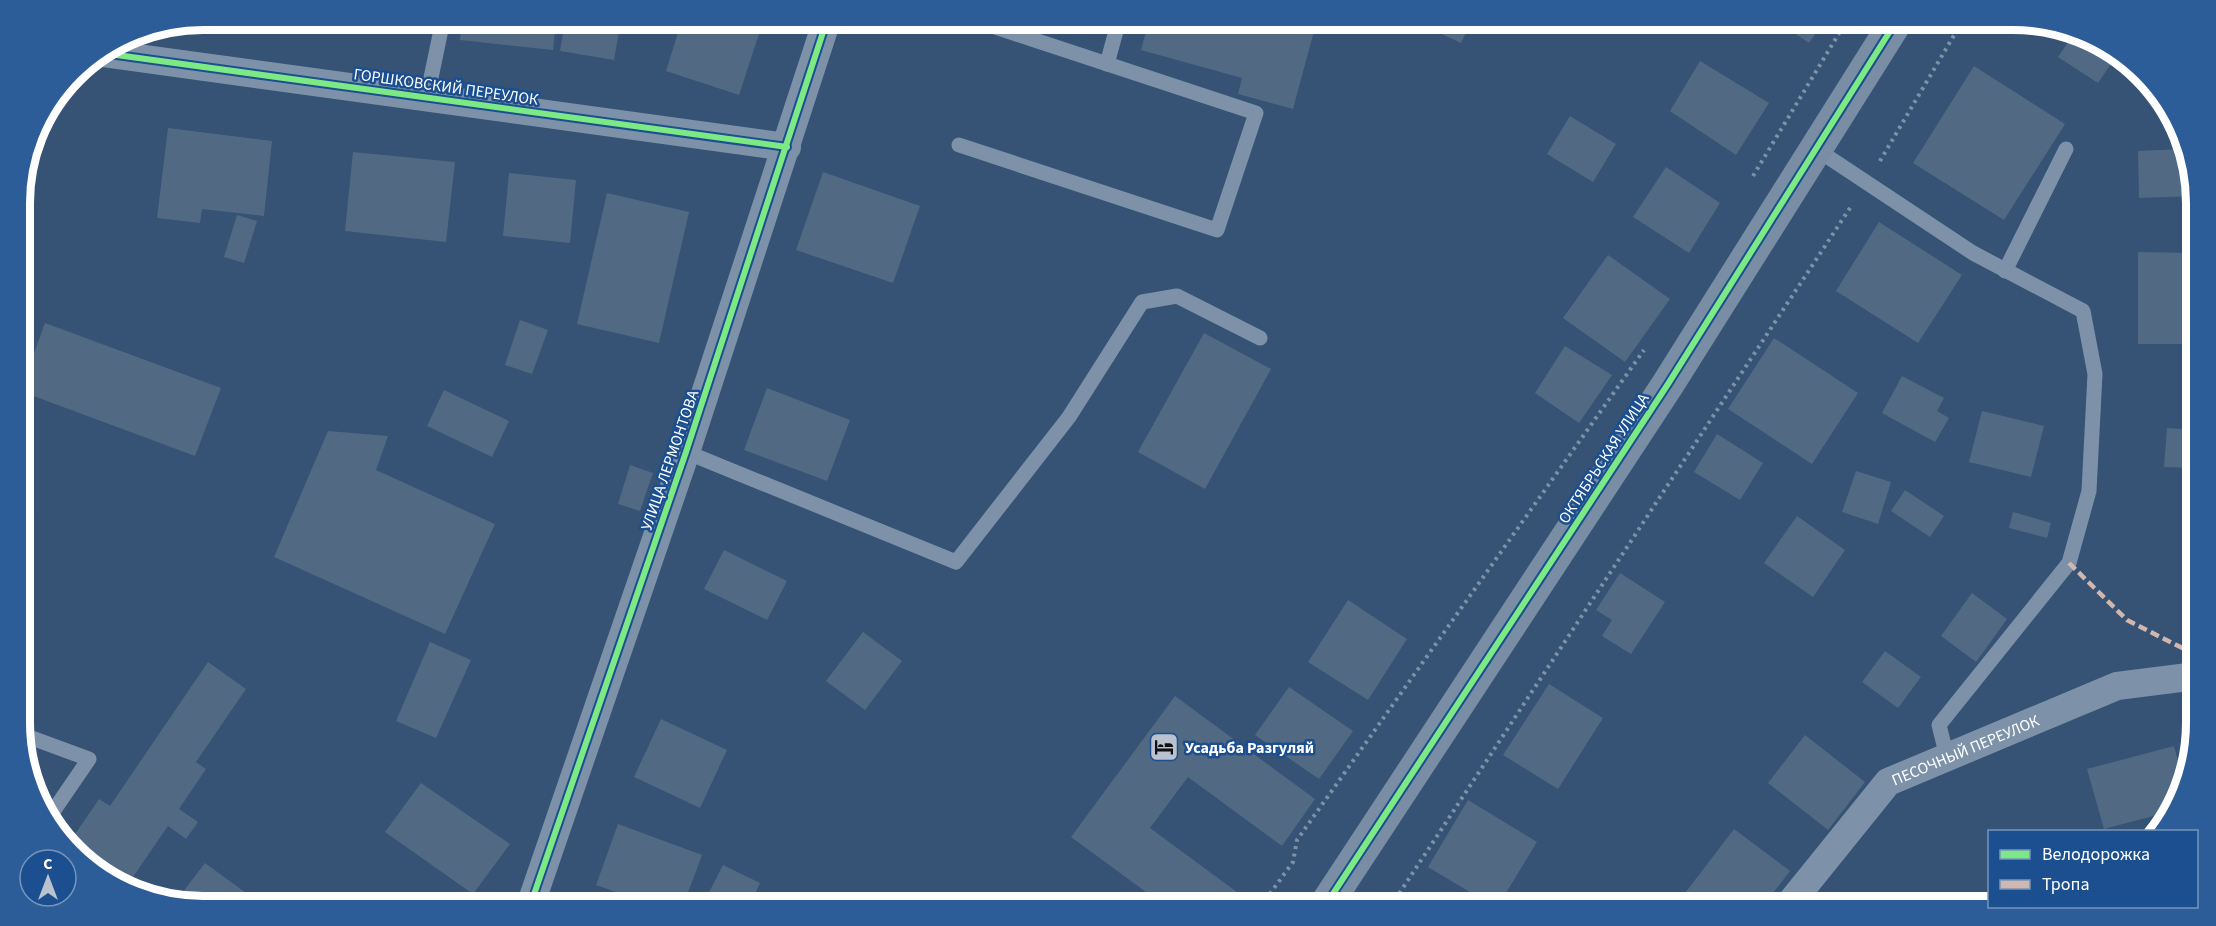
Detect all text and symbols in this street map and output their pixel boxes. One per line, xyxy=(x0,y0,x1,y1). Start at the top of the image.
street label: ГОРШКОВСКИЙ ПЕРЕУЛОК xyxy=(352,63,540,111)
street label: УЛИЦА ЛЕРМОНТОВА xyxy=(636,387,704,533)
street label: ОКТЯБРЬСКАЯ УЛИЦА xyxy=(1553,389,1654,528)
street label: ПЕСОЧНЫЙ ПЕРЕУЛОК xyxy=(1888,710,2043,791)
hotel icon: Усадьба Разгуляй xyxy=(1148,731,1180,763)
place label: Усадьба Разгуляй xyxy=(1185,737,1314,759)
legend xyxy=(1988,830,2198,908)
text: Велодорожка xyxy=(2042,842,2150,867)
north arrow xyxy=(18,848,78,908)
text: С xyxy=(43,853,53,875)
text: Тропа xyxy=(2042,872,2090,897)

